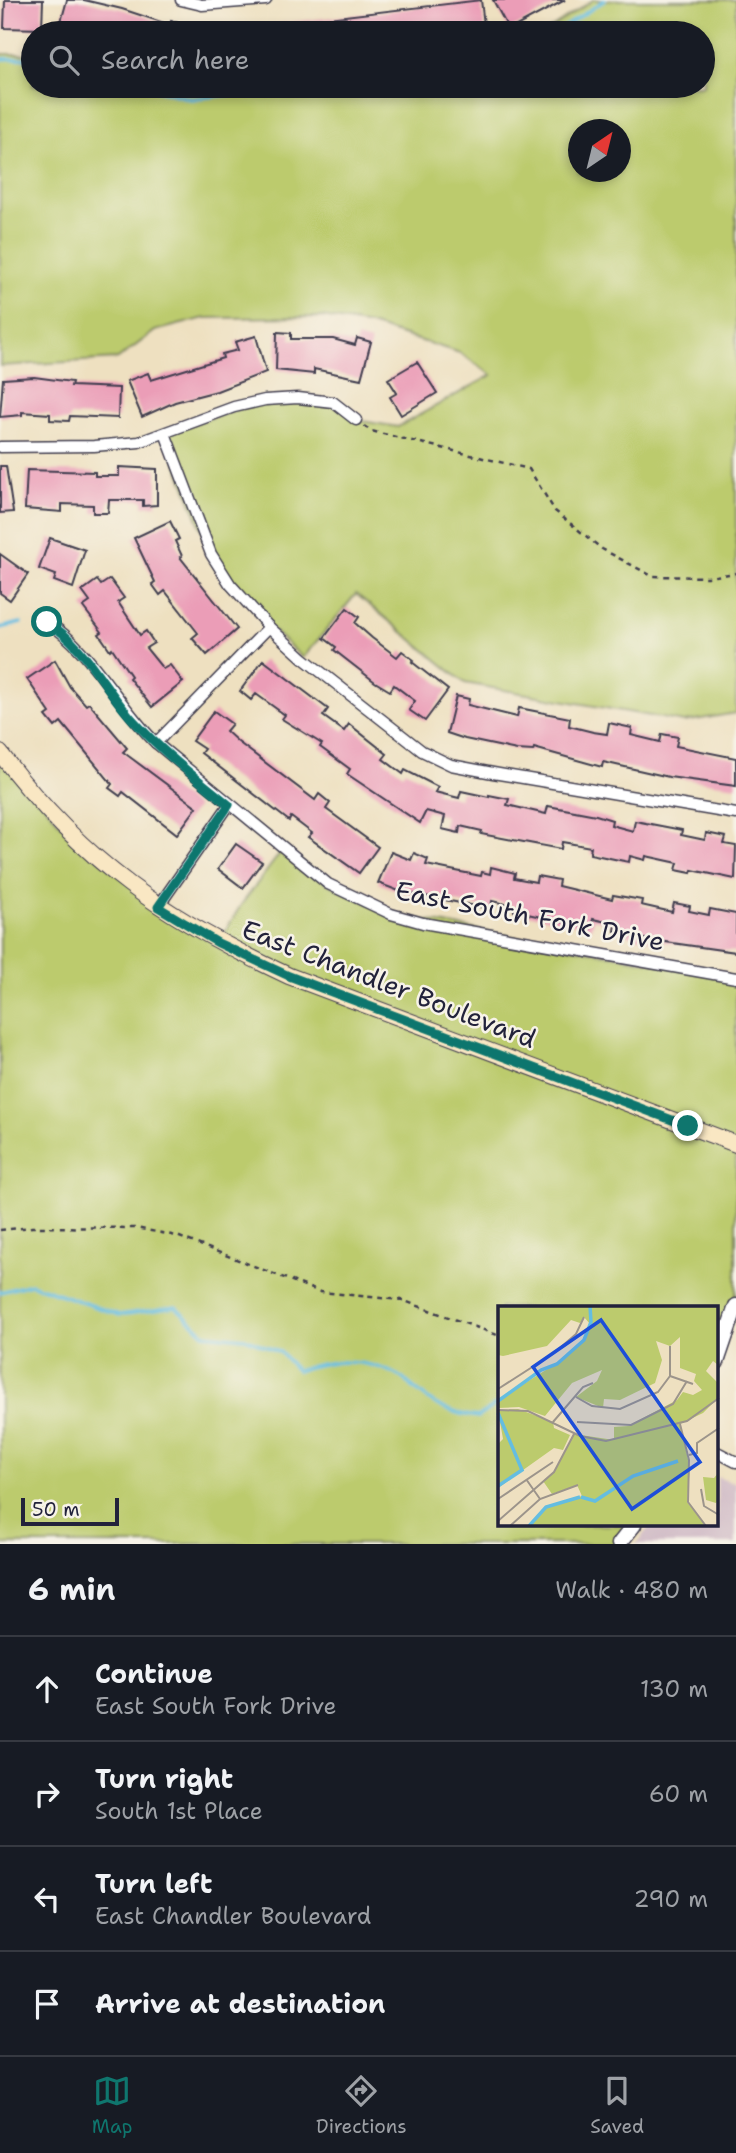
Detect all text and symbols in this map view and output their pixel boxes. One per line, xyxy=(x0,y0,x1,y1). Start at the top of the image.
search box xyxy=(21,21,715,98)
icon: search xyxy=(45,41,83,79)
text: Search here xyxy=(101,42,250,77)
north arrow xyxy=(568,119,631,182)
route start xyxy=(31,606,62,637)
street label: East South Fork Drive xyxy=(393,872,668,959)
street label: East Chandler Boulevard xyxy=(237,911,541,1056)
route end xyxy=(672,1110,703,1141)
inset map xyxy=(498,1306,718,1526)
scale bar xyxy=(21,1495,119,1527)
text: 50 m xyxy=(32,1497,80,1522)
text: 6 min xyxy=(28,1569,115,1610)
text: Walk · 480 m xyxy=(555,1575,708,1605)
text: Continue xyxy=(95,1656,213,1691)
icon: ahead xyxy=(28,1670,66,1708)
text: 130 m xyxy=(640,1674,708,1704)
text: East South Fork Drive xyxy=(95,1691,337,1721)
text: Turn right xyxy=(95,1761,233,1796)
icon: right xyxy=(28,1775,66,1813)
text: 60 m xyxy=(649,1779,708,1809)
text: South 1st Place xyxy=(95,1796,263,1826)
text: Turn left xyxy=(95,1866,212,1901)
icon: left xyxy=(28,1880,66,1918)
text: 290 m xyxy=(634,1884,708,1914)
text: East Chandler Boulevard xyxy=(95,1901,371,1931)
icon: arrive xyxy=(28,1985,66,2023)
text: Arrive at destination xyxy=(95,1986,385,2021)
tab: Map xyxy=(92,2072,132,2139)
tab: Directions xyxy=(316,2072,407,2139)
tab: Saved xyxy=(590,2072,644,2139)

